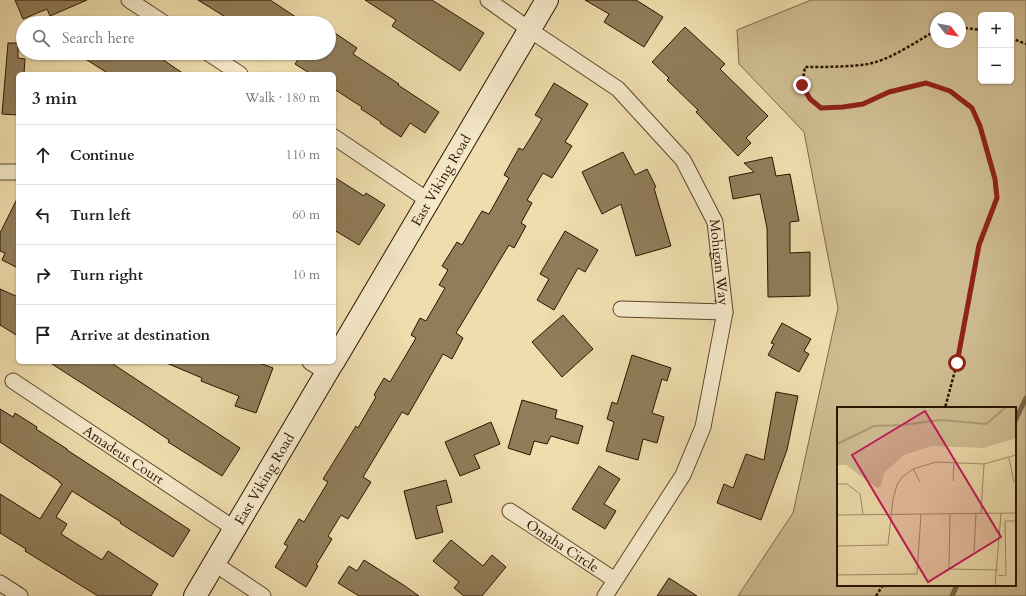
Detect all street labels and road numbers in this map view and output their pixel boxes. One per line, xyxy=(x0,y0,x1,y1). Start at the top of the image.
street label: East Viking Road xyxy=(406,130,476,230)
street label: Mohigan Way xyxy=(705,218,734,307)
street label: Amadeus Court xyxy=(80,421,168,489)
street label: East Viking Road xyxy=(230,429,299,528)
street label: Omaha Circle xyxy=(522,515,603,576)

